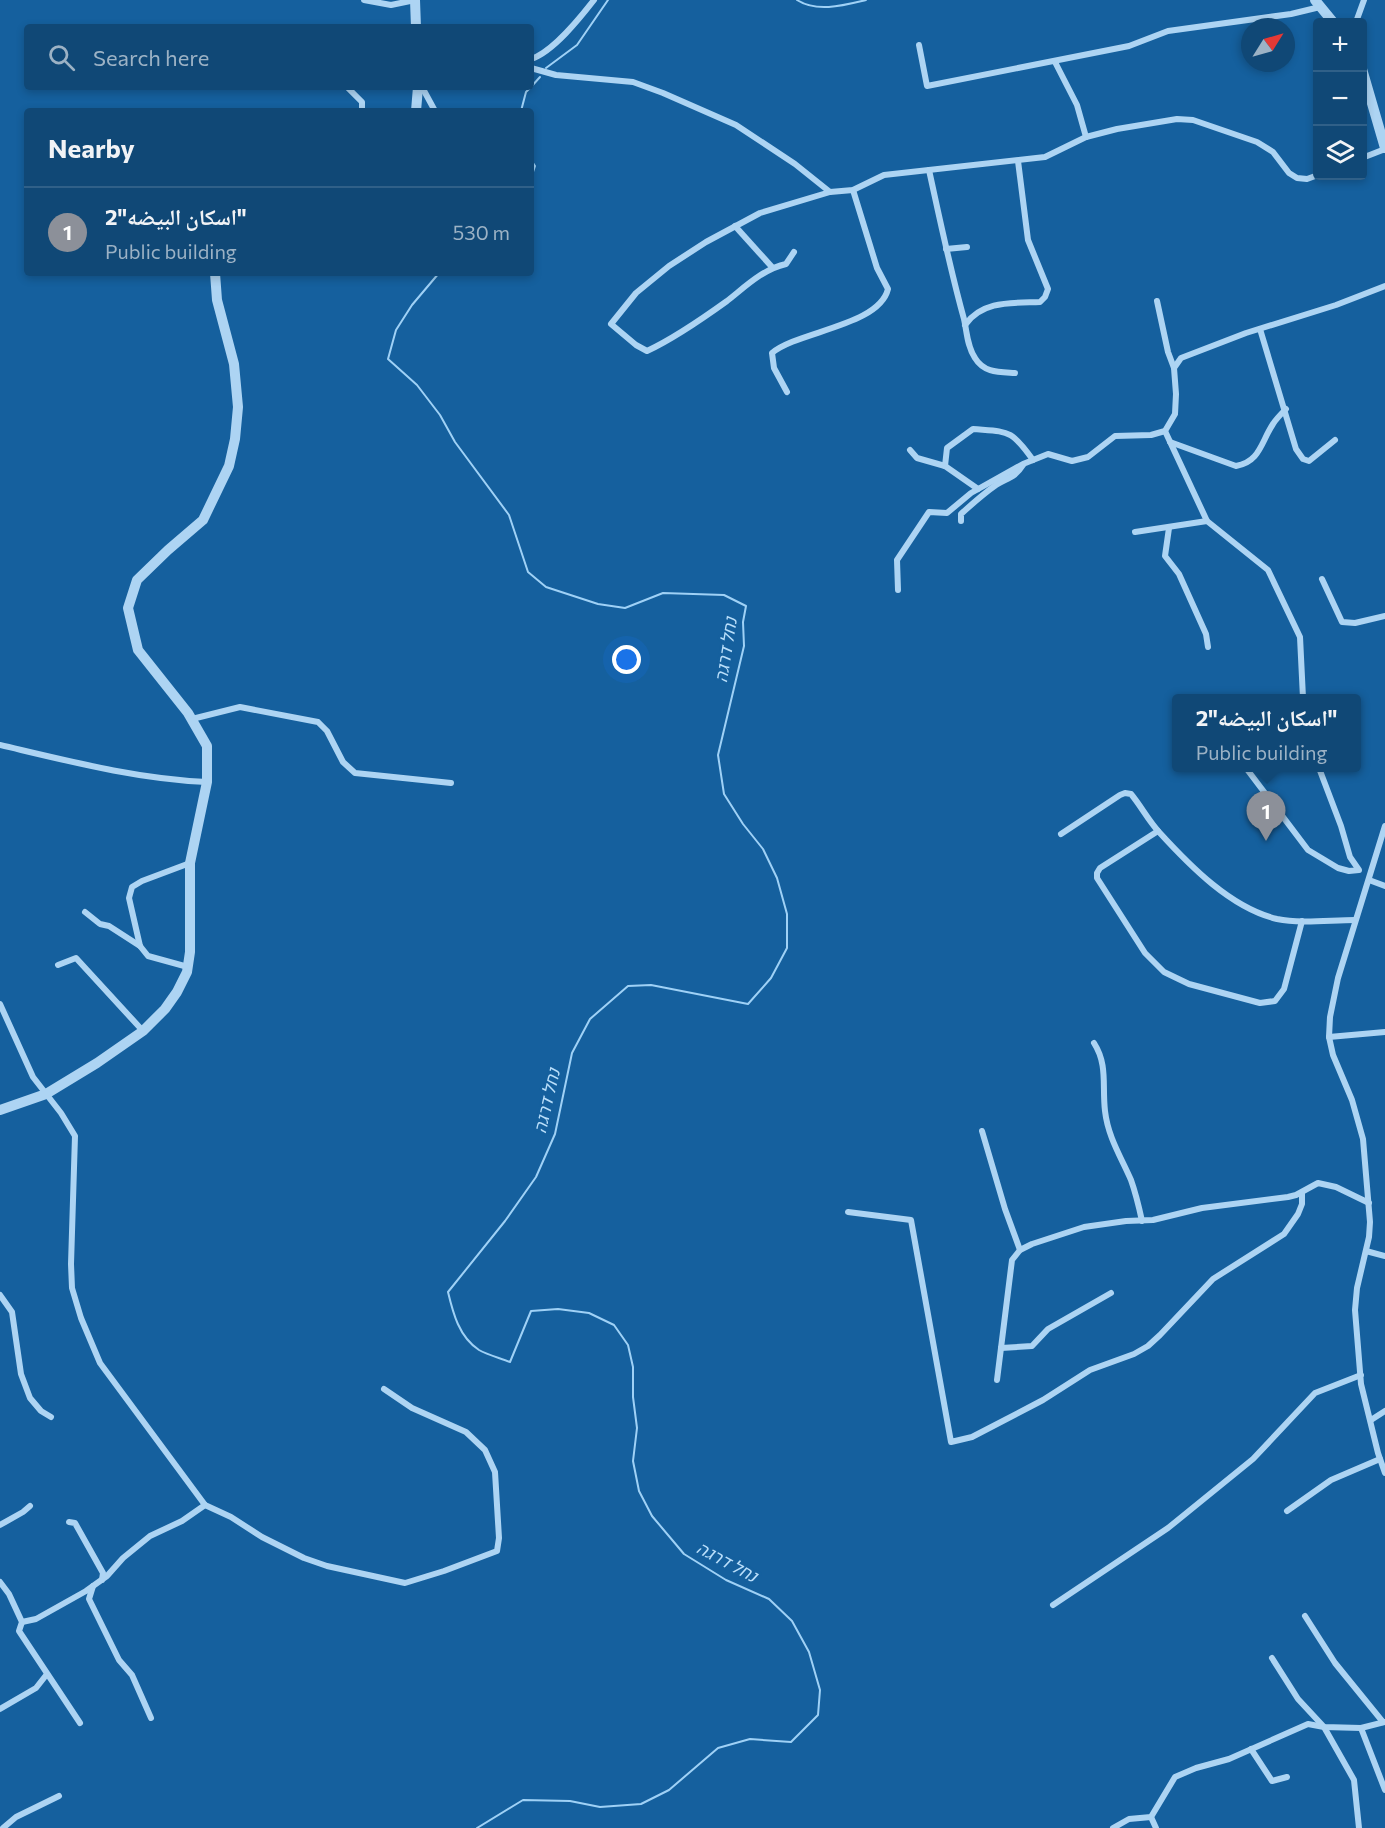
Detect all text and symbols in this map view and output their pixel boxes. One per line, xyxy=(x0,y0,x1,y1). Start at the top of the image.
north arrow xyxy=(1241,18,1295,72)
map controls xyxy=(1313,18,1367,180)
button: + xyxy=(1313,18,1367,72)
search box xyxy=(24,24,534,90)
icon: search xyxy=(45,41,78,74)
text: Search here xyxy=(93,44,209,71)
button: − xyxy=(1313,72,1367,126)
button: layers xyxy=(1313,126,1367,180)
text: Nearby xyxy=(48,132,135,163)
text: اسكان البيضه"2" xyxy=(105,203,247,230)
text: 1 xyxy=(63,220,72,244)
text: 530 m xyxy=(453,220,510,244)
text: Public building xyxy=(105,239,237,263)
water label: נחל דרגה xyxy=(709,614,741,684)
your location xyxy=(612,645,641,674)
popup xyxy=(1172,694,1361,772)
text: اسكان البيضه"2" xyxy=(1196,704,1337,731)
text: Public building xyxy=(1196,740,1327,764)
pin: 1 xyxy=(1246,792,1286,841)
water label: נחל דרגה xyxy=(528,1065,564,1135)
water label: נחל דרגה xyxy=(693,1536,763,1587)

